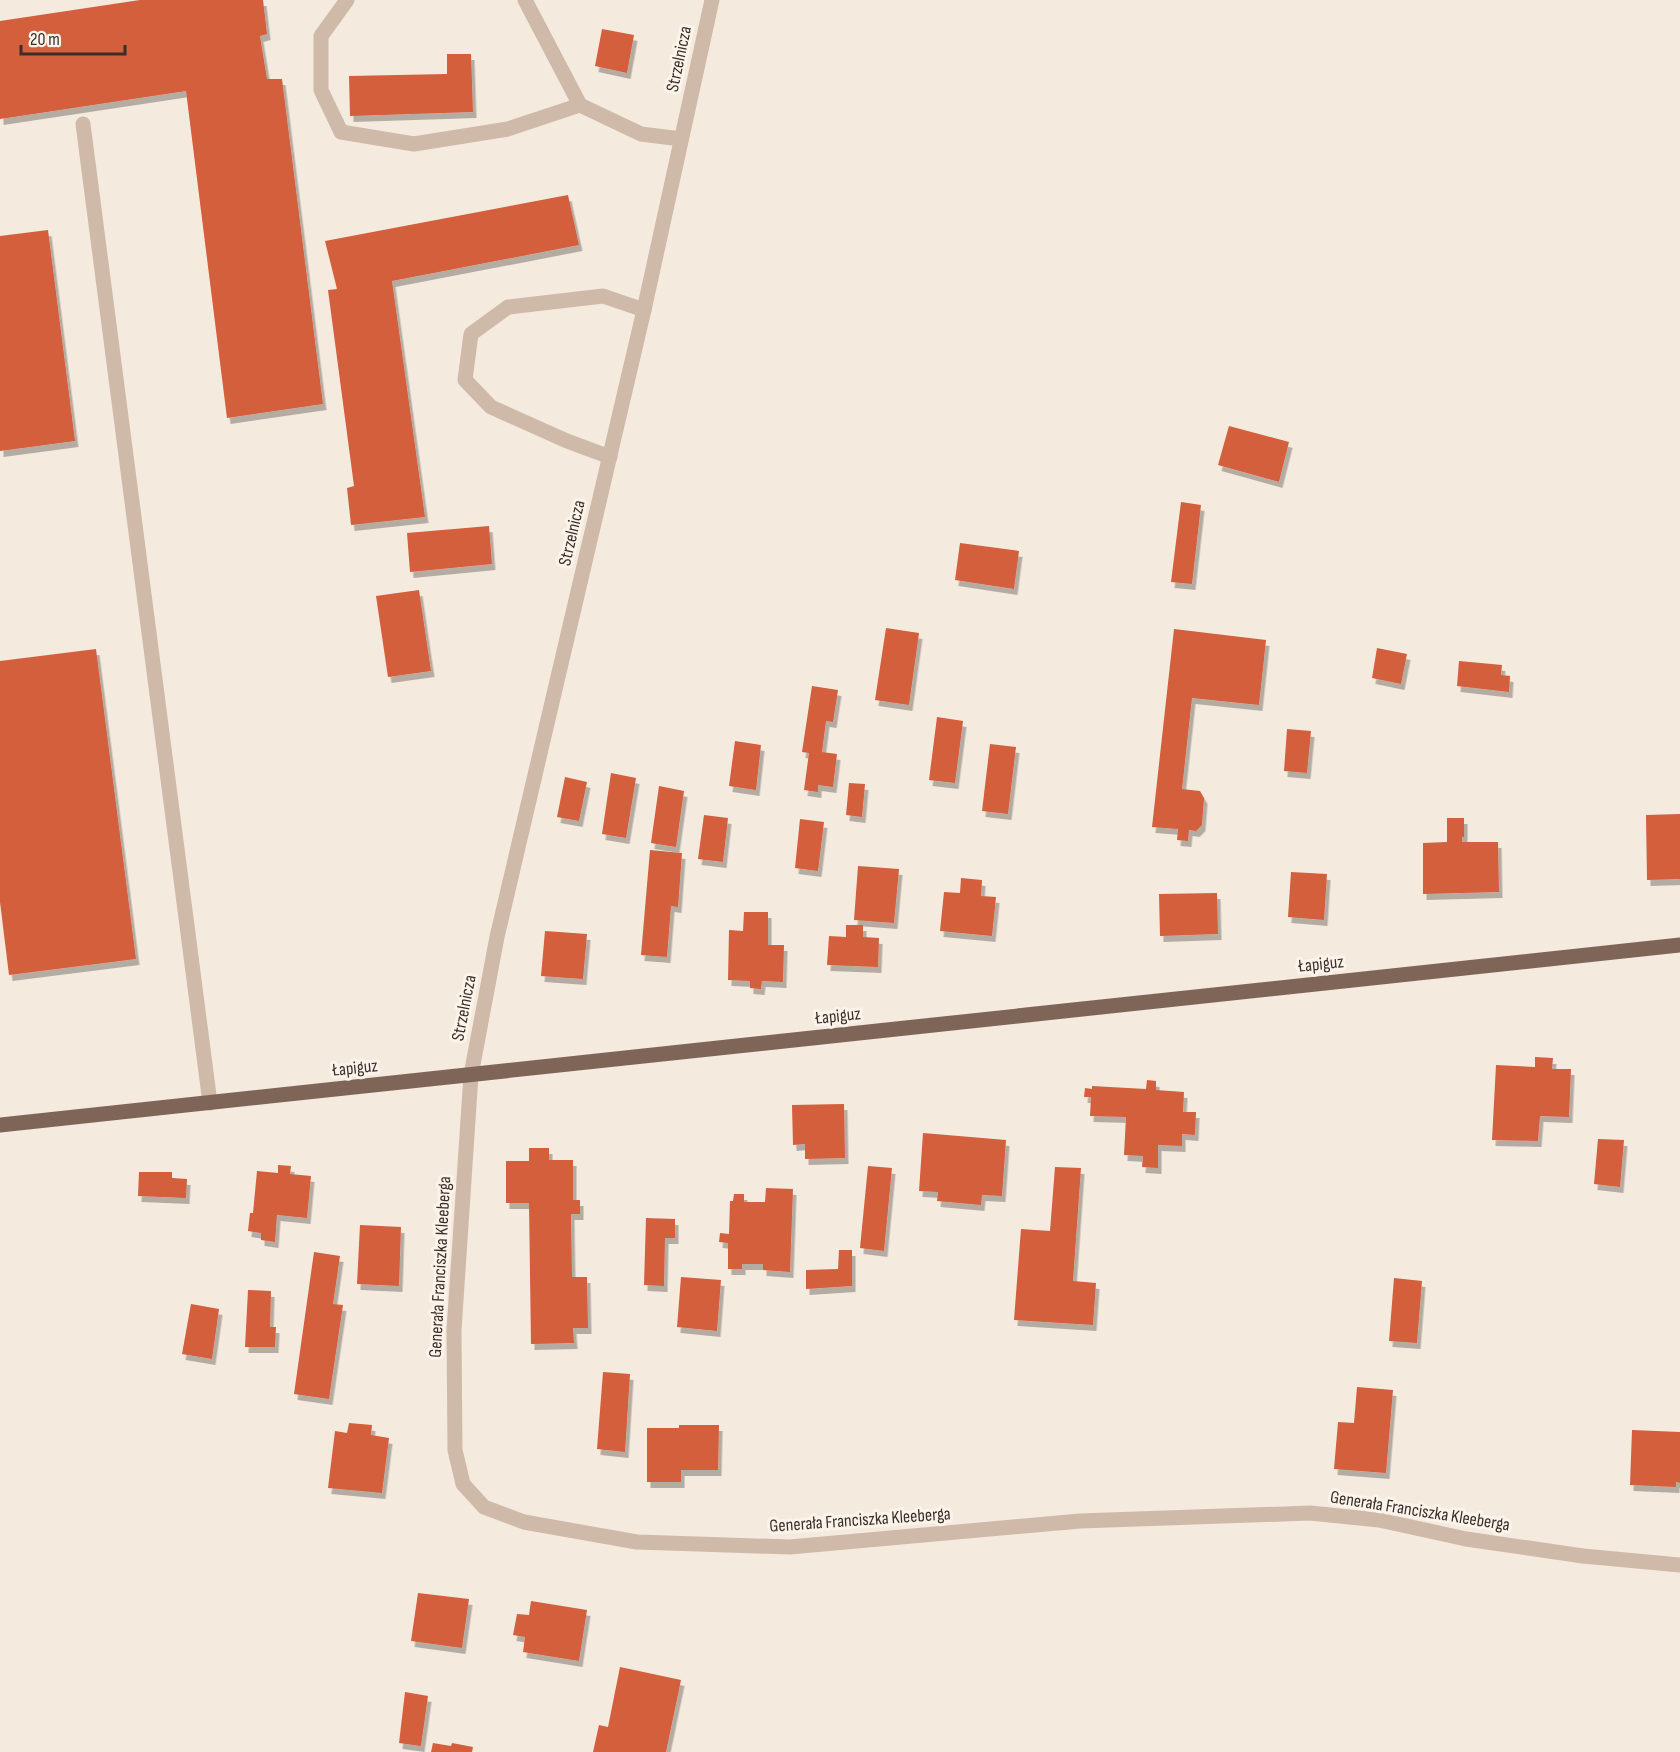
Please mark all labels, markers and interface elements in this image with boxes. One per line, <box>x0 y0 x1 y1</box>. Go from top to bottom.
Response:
scale bar <box>21 18 124 56</box>
street label: Strzelnicza <box>662 24 696 94</box>
text: 20 m <box>30 29 60 50</box>
street label: Strzelnicza <box>554 498 590 568</box>
street label: Łapiguz <box>1296 951 1345 977</box>
street label: Strzelnicza <box>447 973 481 1043</box>
street label: Łapiguz <box>813 1003 862 1029</box>
street label: Łapiguz <box>330 1055 379 1081</box>
street label: Generała Franciszka Kleeberga <box>425 1176 455 1358</box>
street label: Generała Franciszka Kleeberga <box>1329 1486 1511 1536</box>
street label: Generała Franciszka Kleeberga <box>769 1503 951 1537</box>

